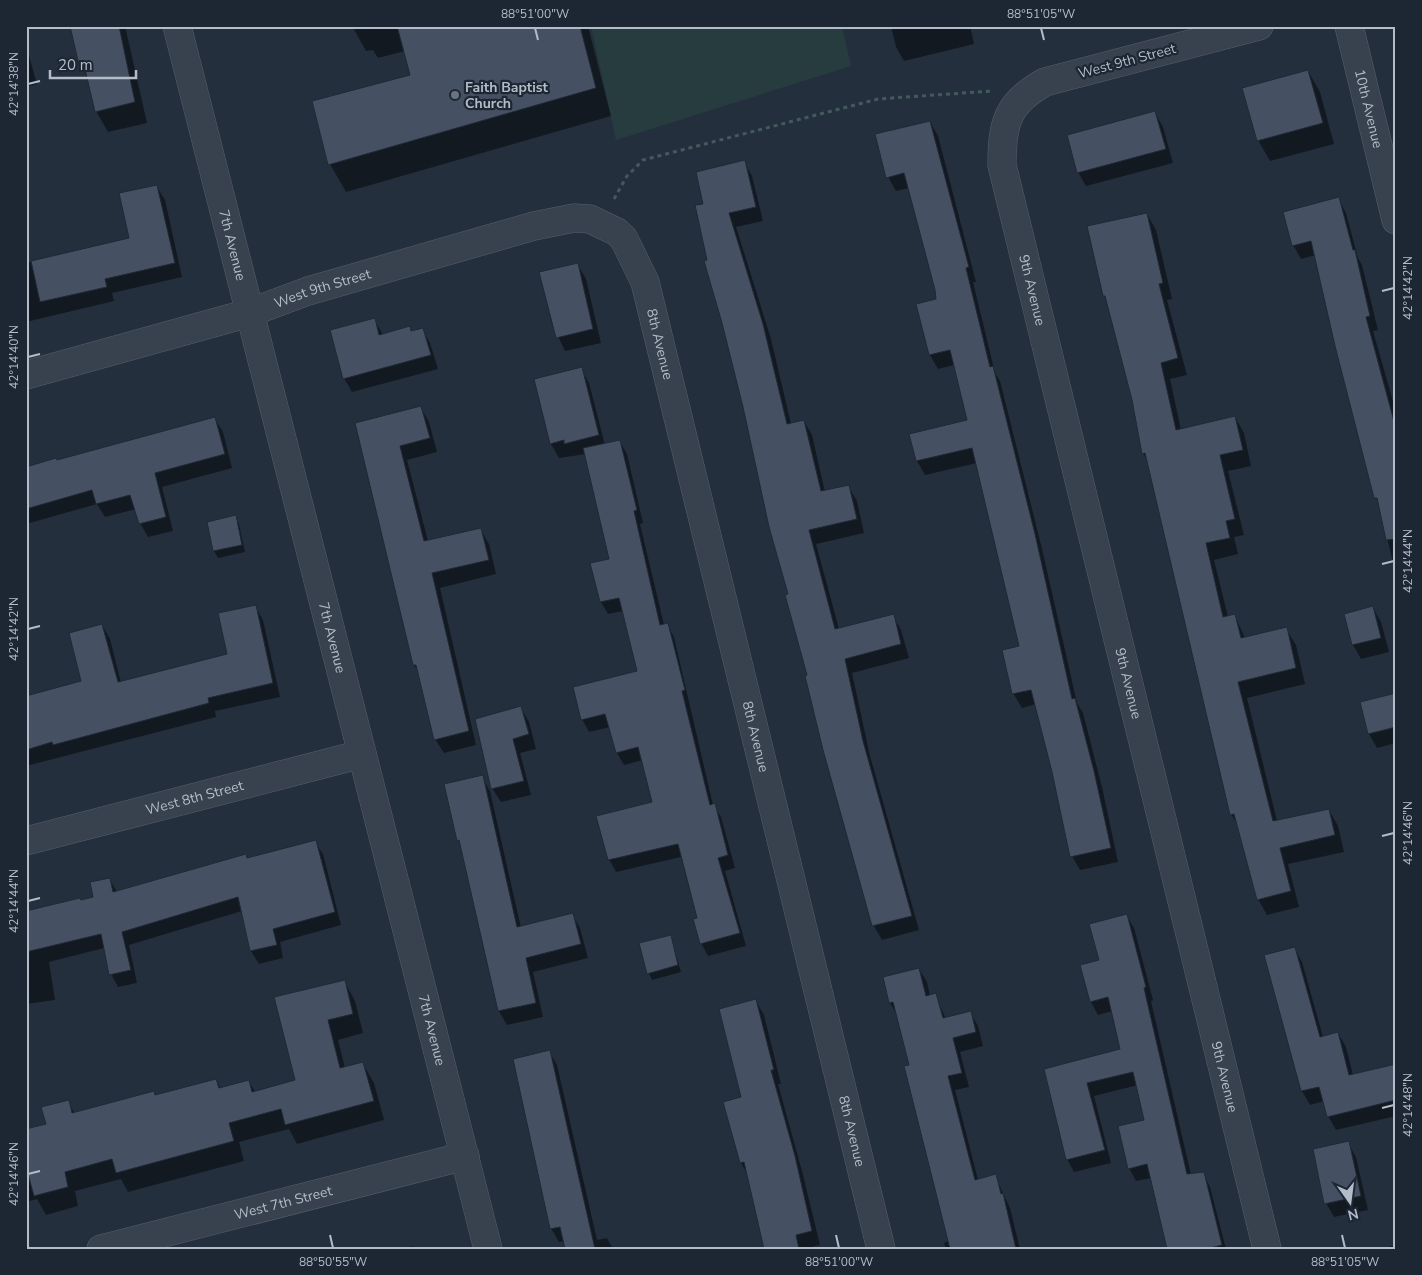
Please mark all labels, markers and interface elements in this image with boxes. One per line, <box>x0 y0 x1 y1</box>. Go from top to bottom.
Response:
text: 88°51'00"W <box>501 6 569 22</box>
text: 88°51'05"W <box>1007 6 1075 22</box>
street label: West 9th Street <box>1076 39 1178 83</box>
scale bar <box>50 48 136 80</box>
text: 42°14'38"N <box>6 52 22 116</box>
text: 20 m <box>58 55 93 75</box>
street label: 10th Avenue <box>1350 67 1388 150</box>
place label: Faith Baptist Church <box>465 78 548 113</box>
marker: Faith Baptist Church <box>449 89 461 101</box>
street label: 7th Avenue <box>215 208 251 283</box>
street label: 9th Avenue <box>1015 252 1050 327</box>
text: 42°14'42"N <box>1400 256 1416 320</box>
street label: West 9th Street <box>271 264 373 312</box>
street label: 8th Avenue <box>642 307 678 382</box>
text: 42°14'40"N <box>6 325 22 389</box>
text: 42°14'44"N <box>1400 529 1416 593</box>
text: 42°14'42"N <box>6 597 22 661</box>
street label: 7th Avenue <box>314 600 351 675</box>
street label: 9th Avenue <box>1111 646 1147 721</box>
street label: 8th Avenue <box>738 699 774 774</box>
street label: West 8th Street <box>143 776 245 819</box>
text: 42°14'46"N <box>1400 801 1416 865</box>
text: 42°14'44"N <box>6 869 22 933</box>
street label: 7th Avenue <box>414 993 450 1068</box>
street label: 9th Avenue <box>1207 1039 1243 1114</box>
text: 42°14'48"N <box>1400 1073 1416 1137</box>
street label: 8th Avenue <box>834 1093 870 1168</box>
text: 42°14'46"N <box>6 1142 22 1206</box>
north arrow <box>1324 1178 1374 1228</box>
street label: West 7th Street <box>232 1181 334 1224</box>
text: N <box>1346 1204 1360 1225</box>
text: 88°50'55"W <box>299 1254 367 1270</box>
text: 88°51'00"W <box>805 1254 873 1270</box>
text: 88°51'05"W <box>1311 1254 1379 1270</box>

